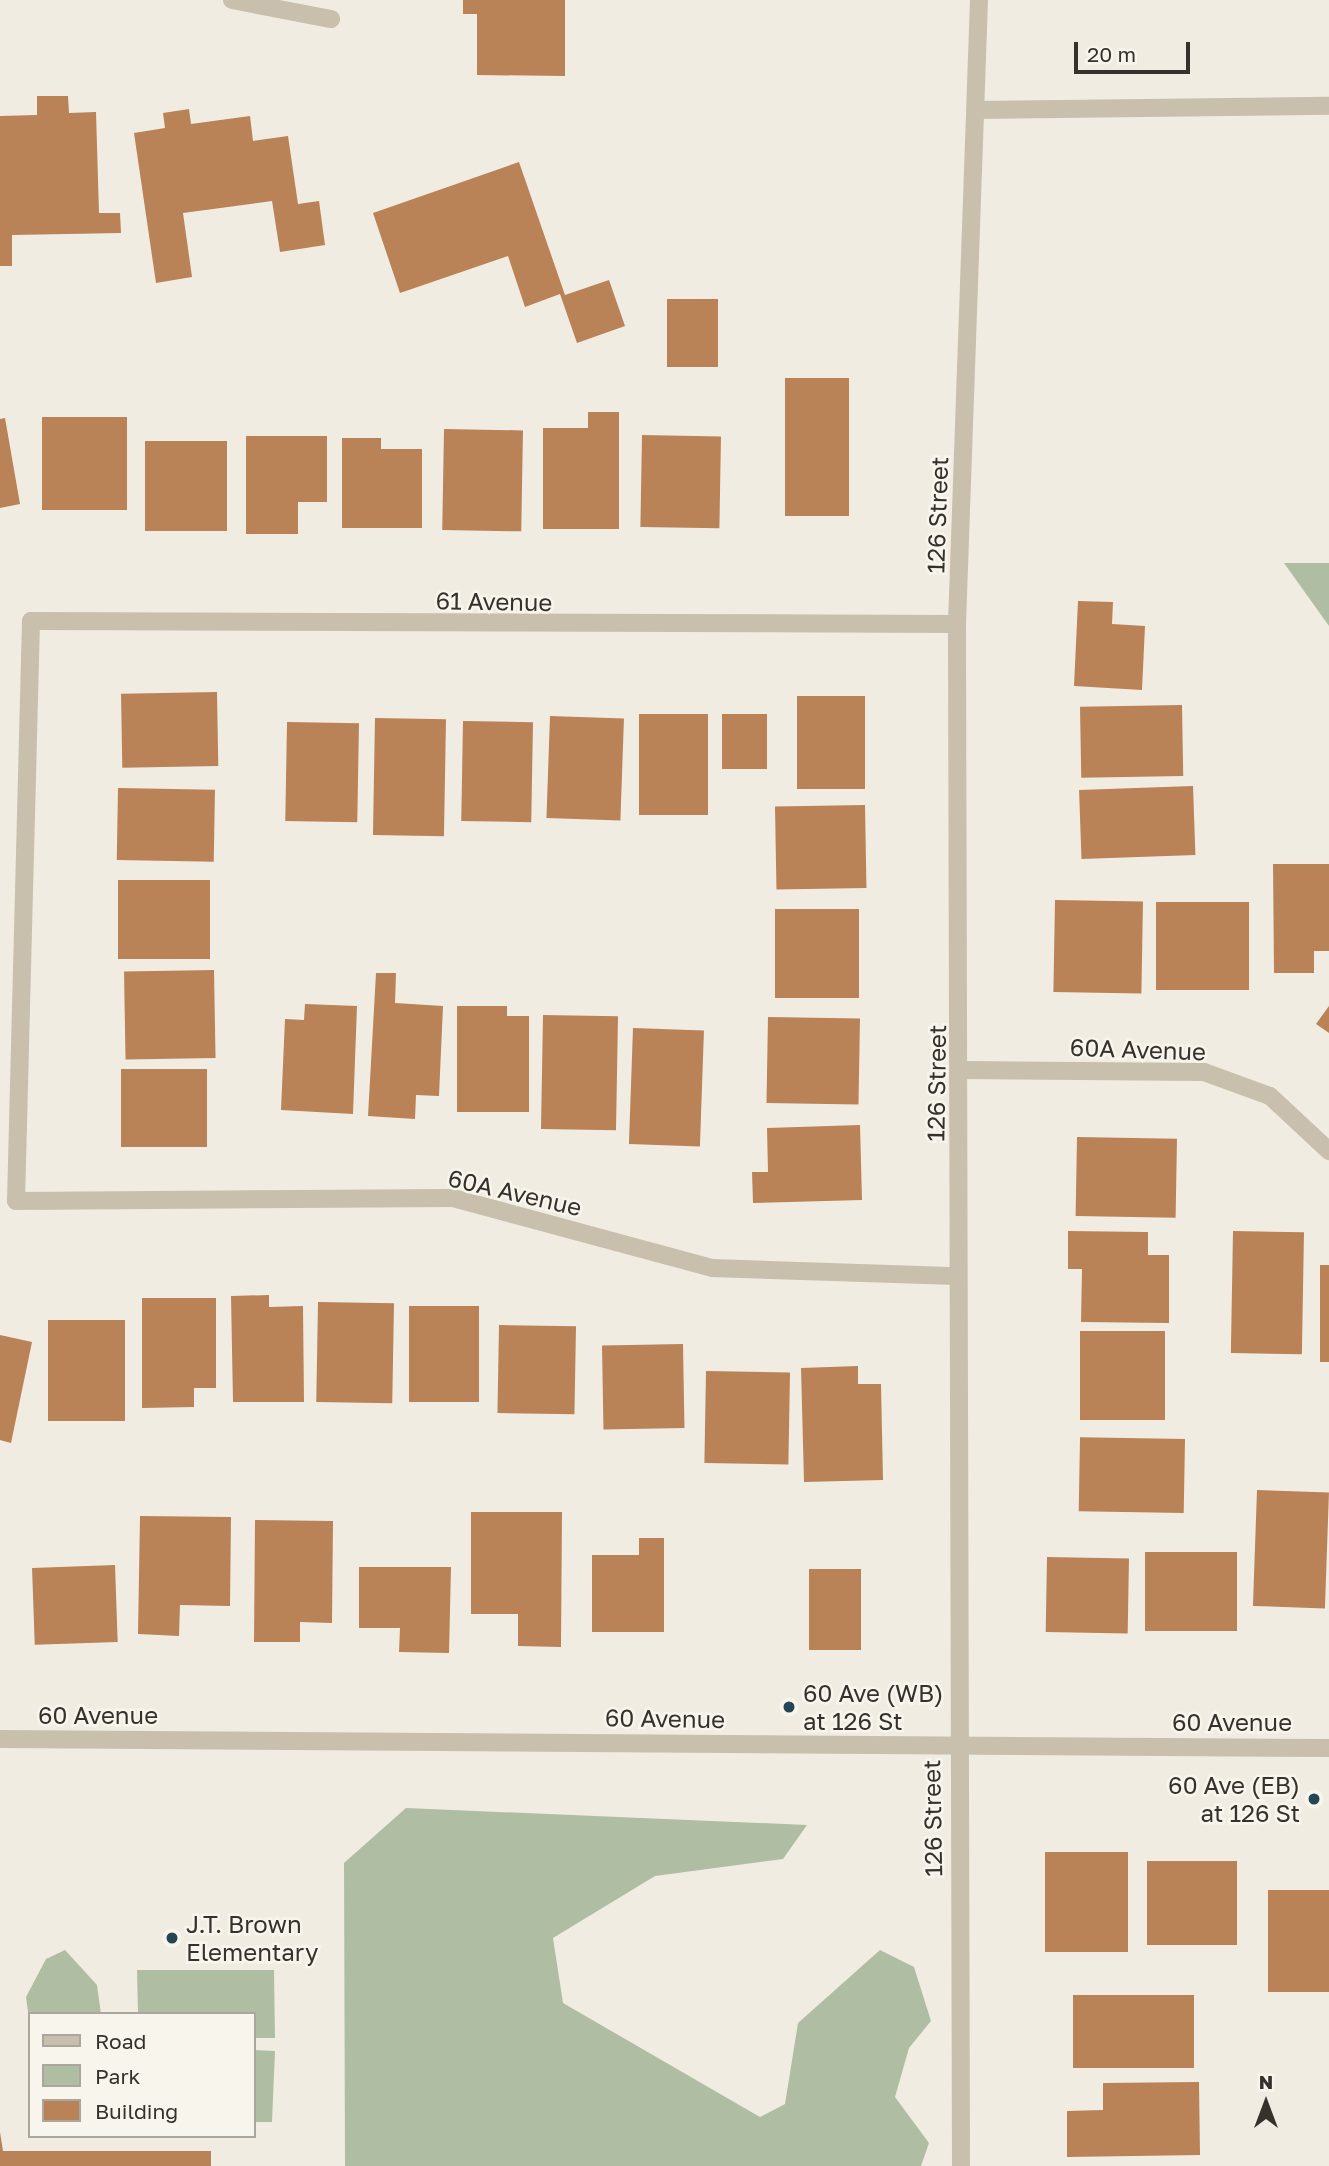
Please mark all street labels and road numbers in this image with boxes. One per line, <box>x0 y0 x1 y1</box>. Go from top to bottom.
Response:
street label: 126 Street <box>921 456 953 574</box>
street label: 61 Avenue <box>435 586 553 616</box>
street label: 126 Street <box>921 1024 951 1142</box>
street label: 60A Avenue <box>1069 1032 1207 1066</box>
street label: 60A Avenue <box>445 1163 585 1221</box>
street label: 60 Avenue <box>38 1701 158 1729</box>
street label: 60 Avenue <box>605 1703 725 1733</box>
street label: 60 Avenue <box>1172 1708 1292 1736</box>
street label: 126 Street <box>917 1759 947 1877</box>

